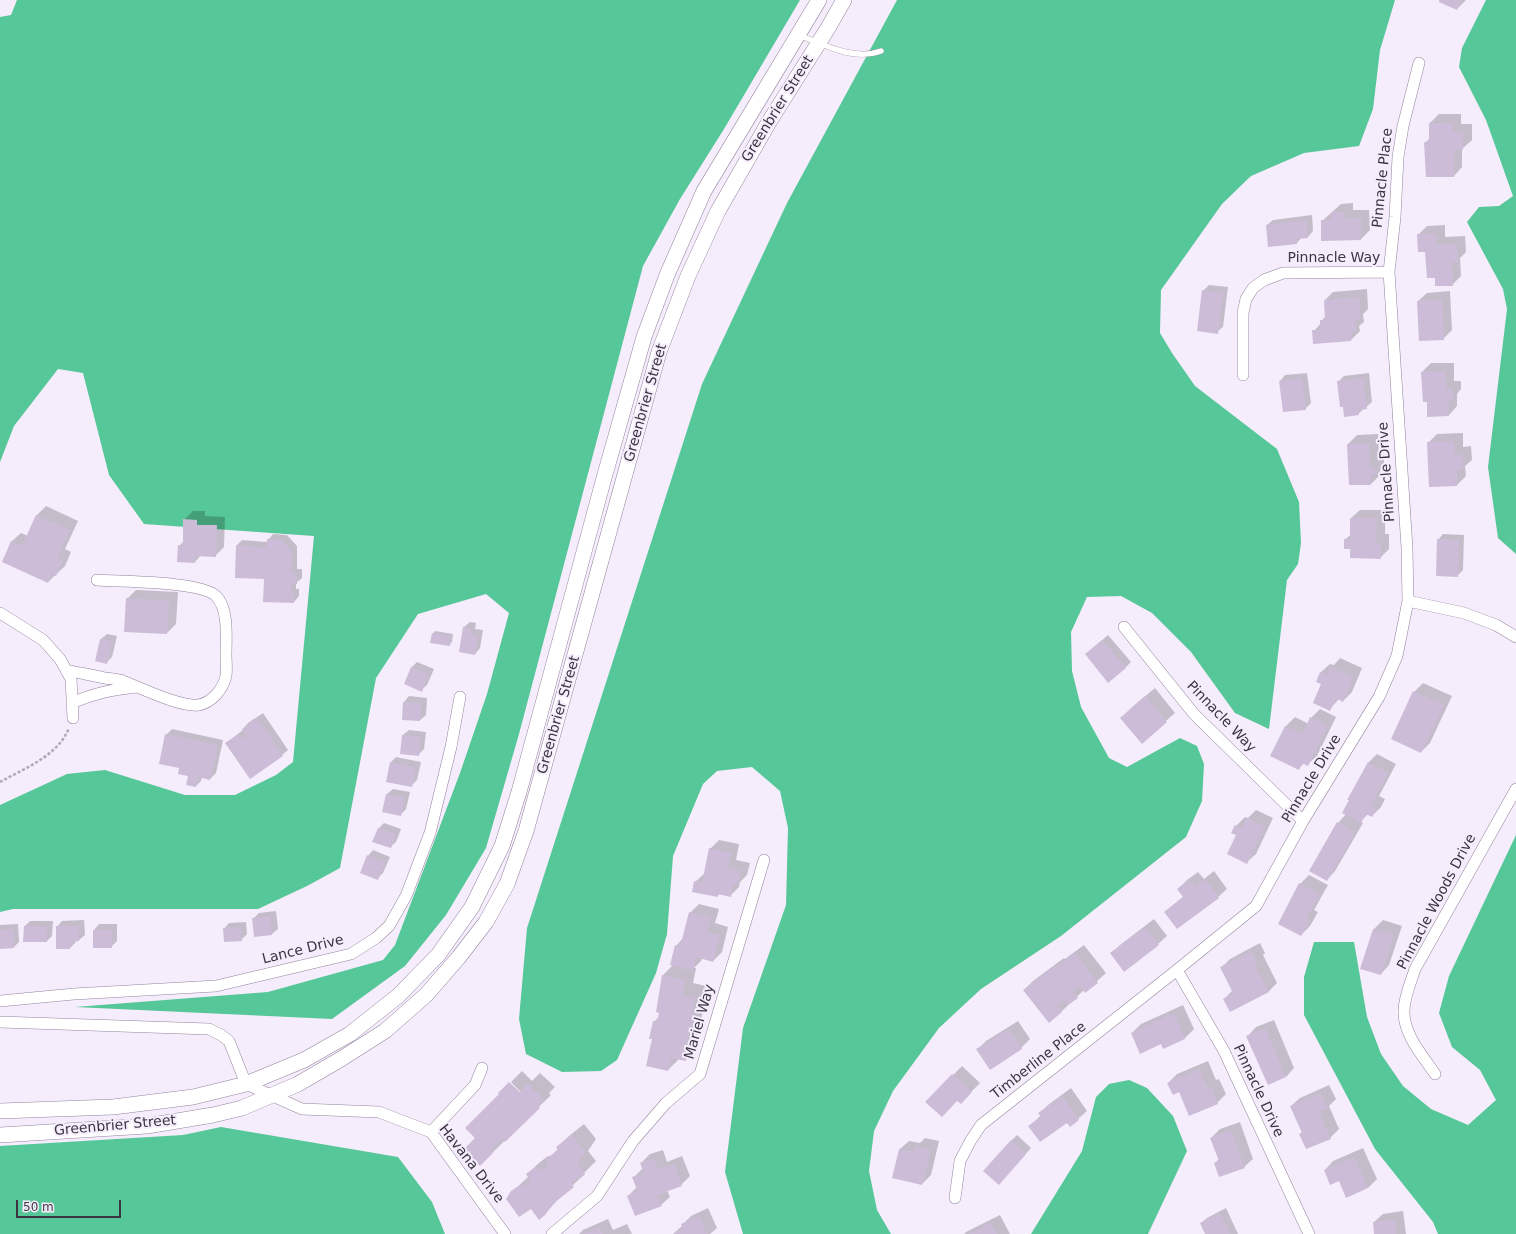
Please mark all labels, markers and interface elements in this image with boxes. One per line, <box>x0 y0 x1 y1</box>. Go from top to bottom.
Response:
street label: Greenbrier Street <box>738 53 818 165</box>
street label: Pinnacle Place <box>1369 127 1397 229</box>
street label: Pinnacle Way <box>1288 250 1380 266</box>
street label: Greenbrier Street <box>621 342 671 464</box>
street label: Pinnacle Drive <box>1375 421 1399 523</box>
street label: Greenbrier Street <box>534 654 584 776</box>
street label: Pinnacle Way <box>1183 678 1259 756</box>
street label: Pinnacle Drive <box>1279 732 1345 826</box>
street label: Pinnacle Woods Drive <box>1394 831 1480 973</box>
street label: Lance Drive <box>261 932 345 968</box>
street label: Mariel Way <box>681 983 719 1061</box>
street label: Timberline Place <box>988 1019 1090 1103</box>
street label: Pinnacle Drive <box>1229 1042 1287 1140</box>
street label: Greenbrier Street <box>53 1112 177 1140</box>
street label: Havana Drive <box>435 1121 507 1207</box>
scale bar <box>18 1192 123 1218</box>
text: 50 m <box>23 1200 54 1214</box>

